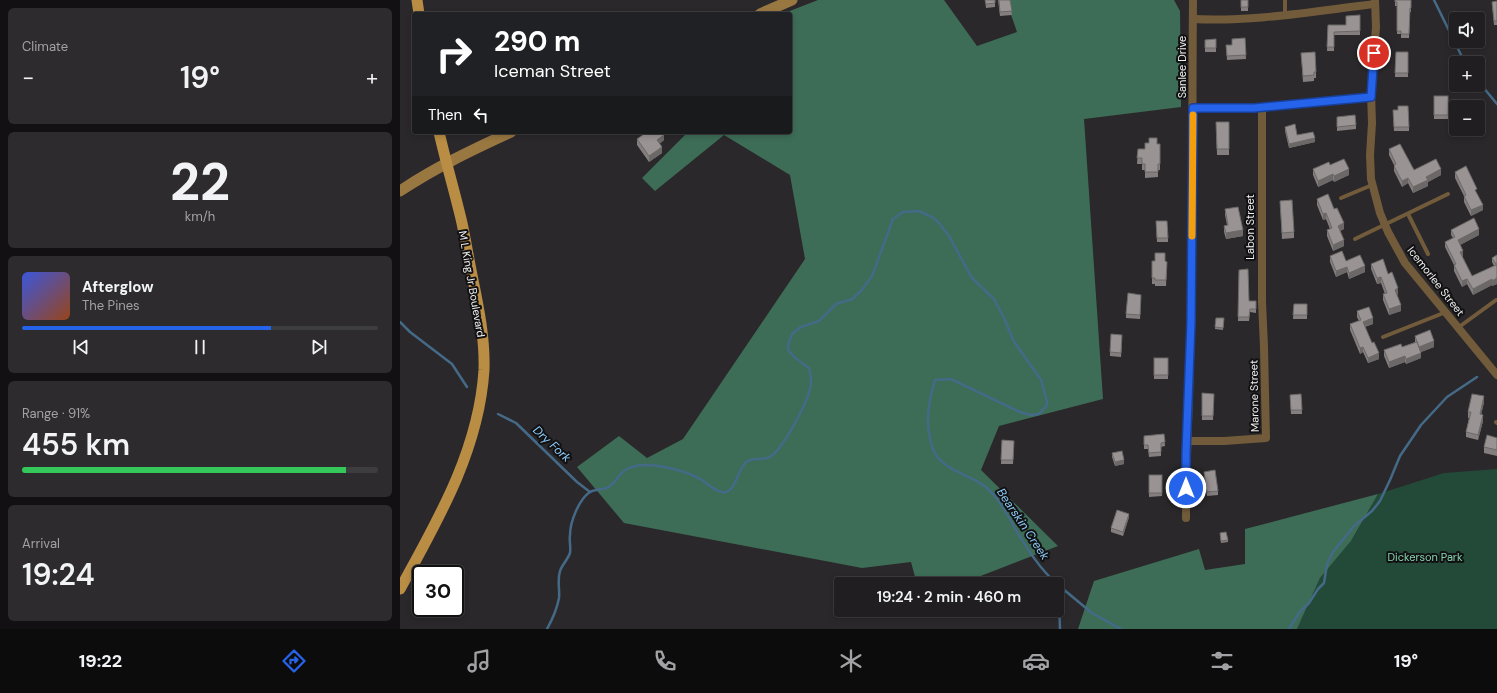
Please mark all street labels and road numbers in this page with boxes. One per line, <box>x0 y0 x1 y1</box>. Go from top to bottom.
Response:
street label: Sanlee Drive <box>1175 36 1189 98</box>
street label: Labon Street <box>1243 194 1257 260</box>
street label: M L King Jr Boulevard <box>456 230 488 339</box>
street label: Icemorlee Street <box>1404 243 1468 319</box>
street label: Marone Street <box>1246 360 1262 432</box>

